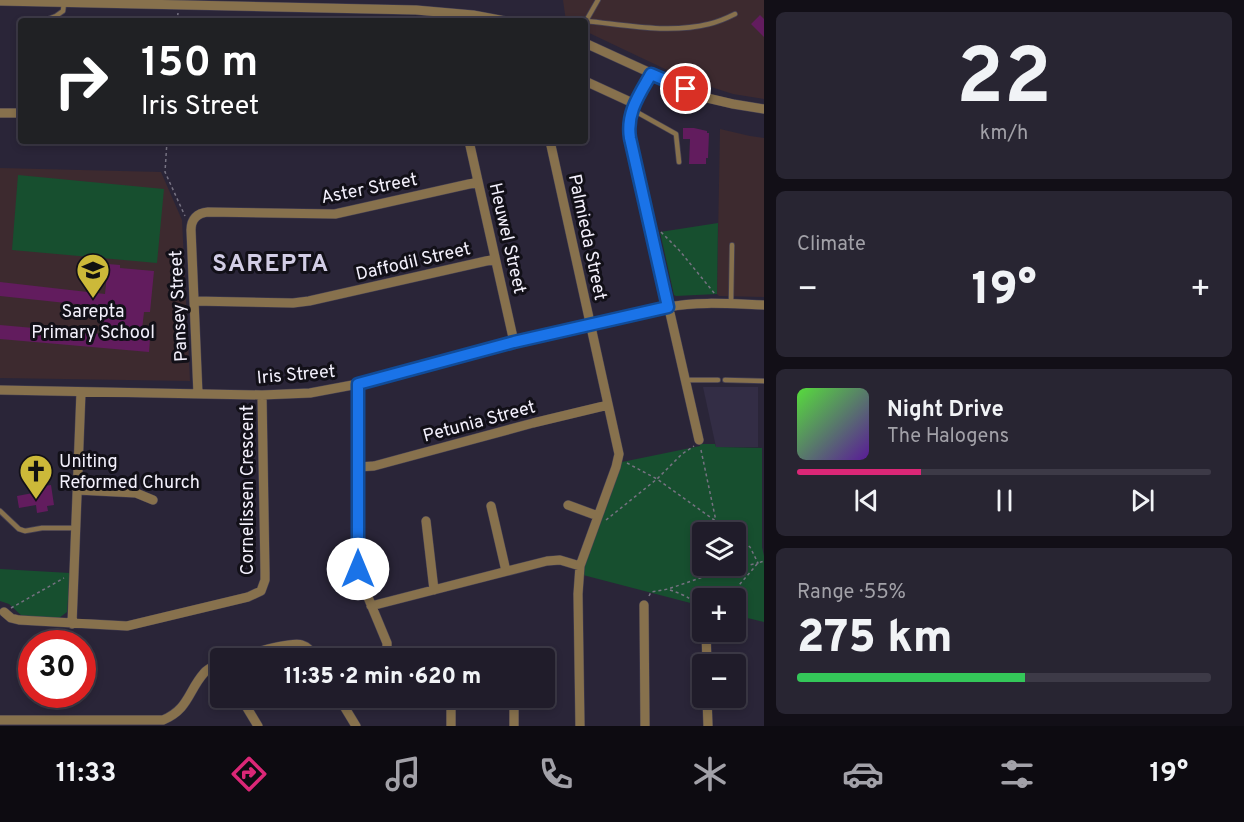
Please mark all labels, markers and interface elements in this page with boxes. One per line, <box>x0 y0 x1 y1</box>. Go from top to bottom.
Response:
text: 22 <box>956 32 1052 131</box>
text: 150 m <box>141 38 258 91</box>
icon: right <box>42 42 120 120</box>
pin <box>660 63 711 114</box>
icon: arrive <box>669 72 702 105</box>
text: Iris Street <box>141 90 259 124</box>
text: km/h <box>980 121 1028 147</box>
street label: Aster Street <box>319 169 419 210</box>
street label: Palmieda Street <box>562 172 611 302</box>
street label: Heuwel Street <box>483 181 530 296</box>
text: Climate <box>797 232 866 258</box>
street label: Daffodil Street <box>354 238 473 287</box>
street label: Pansey Street <box>165 250 194 362</box>
district label: SAREPTA <box>212 250 330 280</box>
school or university icon: Sarepta Primary School <box>75 252 111 299</box>
text: 19° <box>971 263 1037 320</box>
text: − <box>797 270 818 312</box>
text: + <box>1190 270 1211 312</box>
place label: Sarepta Primary School <box>31 301 155 345</box>
street label: Iris Street <box>256 361 336 390</box>
street label: Petunia Street <box>421 396 538 449</box>
text: Night Drive <box>887 397 1004 424</box>
street label: Cornelissen Crescent <box>237 405 260 575</box>
text: The Halogens <box>887 424 1009 450</box>
place label: Uniting Reformed Church <box>59 451 200 495</box>
church icon: Uniting Reformed Church <box>18 453 54 500</box>
icon: previous <box>850 484 883 517</box>
icon: pause <box>988 484 1021 517</box>
icon: next <box>1126 484 1159 517</box>
map controls <box>692 522 746 708</box>
button: layers <box>692 522 746 576</box>
position arrow <box>326 537 390 601</box>
text: Range · 55% <box>797 580 906 606</box>
button: + <box>692 588 746 642</box>
text: 275 km <box>797 611 953 668</box>
speed limit sign: 30 <box>18 630 96 708</box>
button: − <box>692 654 746 708</box>
text: 11:35 · 2 min · 620 m <box>284 664 481 691</box>
icon: directions <box>228 753 270 795</box>
icon: music <box>382 753 424 795</box>
icon: phone <box>535 753 577 795</box>
icon: climate <box>689 753 731 795</box>
icon: car <box>842 753 884 795</box>
icon: filters <box>996 753 1038 795</box>
text: 11:33 <box>56 757 116 791</box>
text: 19° <box>1150 757 1188 791</box>

